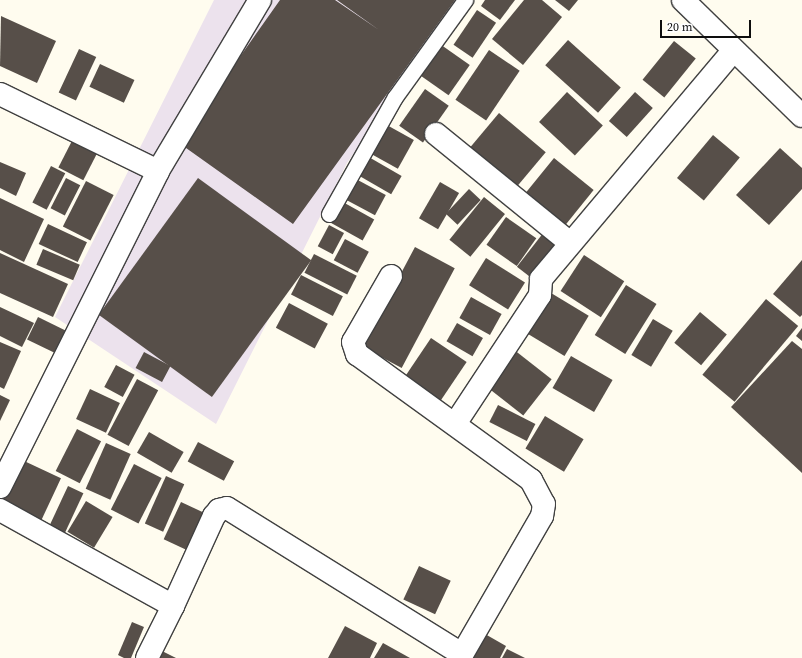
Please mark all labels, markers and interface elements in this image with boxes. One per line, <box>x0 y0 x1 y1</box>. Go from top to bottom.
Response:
scale bar <box>662 12 753 38</box>
text: 20 m <box>667 19 693 35</box>

